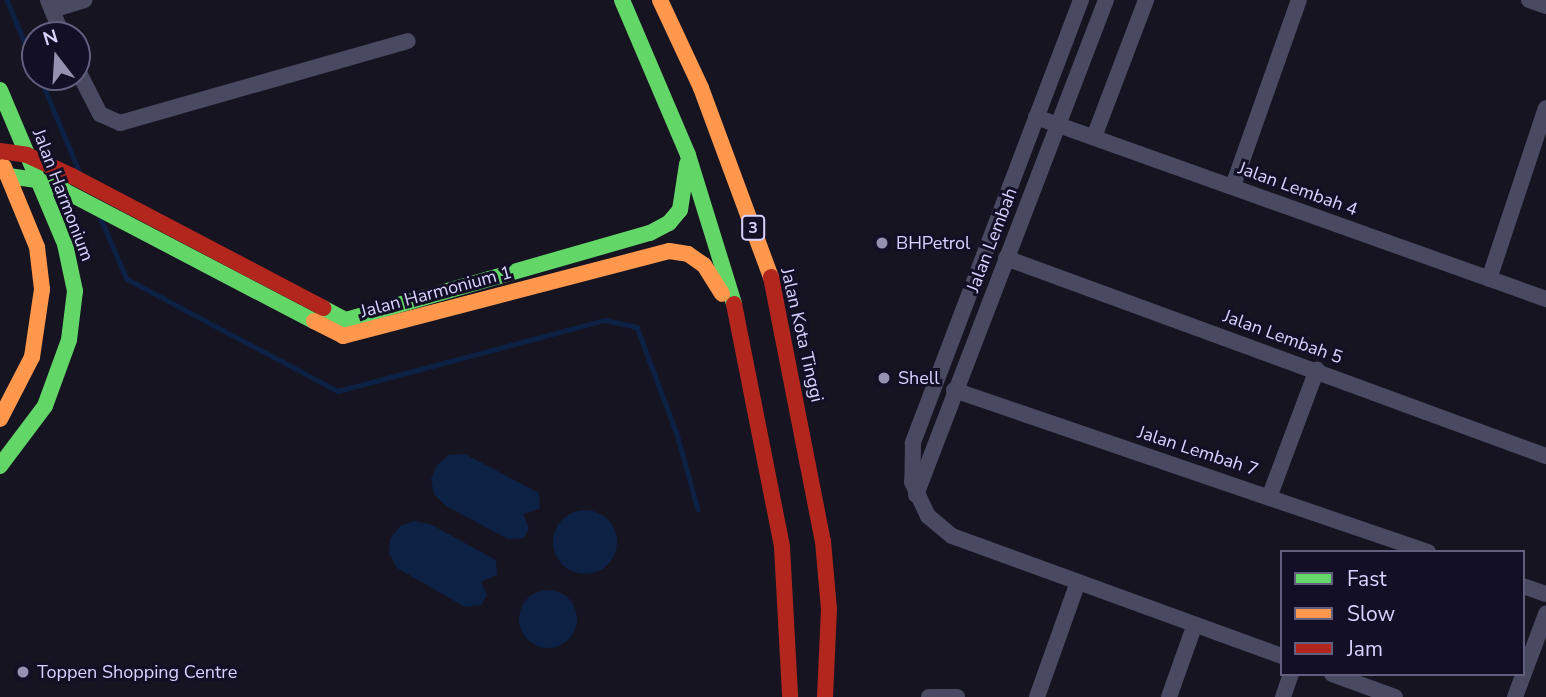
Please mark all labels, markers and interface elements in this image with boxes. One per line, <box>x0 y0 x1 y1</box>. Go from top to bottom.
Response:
north arrow <box>21 21 91 91</box>
text: N <box>40 23 61 52</box>
street label: Jalan Harmonium <box>28 126 98 264</box>
street label: Jalan Lembah 4 <box>1235 157 1361 221</box>
street label: Jalan Lembah <box>962 185 1022 295</box>
road number: 3 <box>741 216 765 240</box>
place label: BHPetrol <box>896 232 970 254</box>
marker: BHPetrol <box>874 235 890 251</box>
street label: Jalan Harmonium 1 <box>358 261 514 323</box>
street label: Jalan Kota Tinggi <box>776 266 828 404</box>
street label: Jalan Lembah 5 <box>1220 305 1346 369</box>
place label: Shell <box>898 367 940 389</box>
marker: Shell <box>876 370 892 386</box>
street label: Jalan Lembah 7 <box>1135 421 1261 481</box>
legend <box>1280 550 1525 676</box>
text: Fast <box>1347 565 1387 593</box>
text: Slow <box>1347 600 1395 628</box>
text: Jam <box>1347 635 1383 663</box>
place label: Toppen Shopping Centre <box>37 661 237 683</box>
marker: Toppen Shopping Centre <box>15 664 31 680</box>

